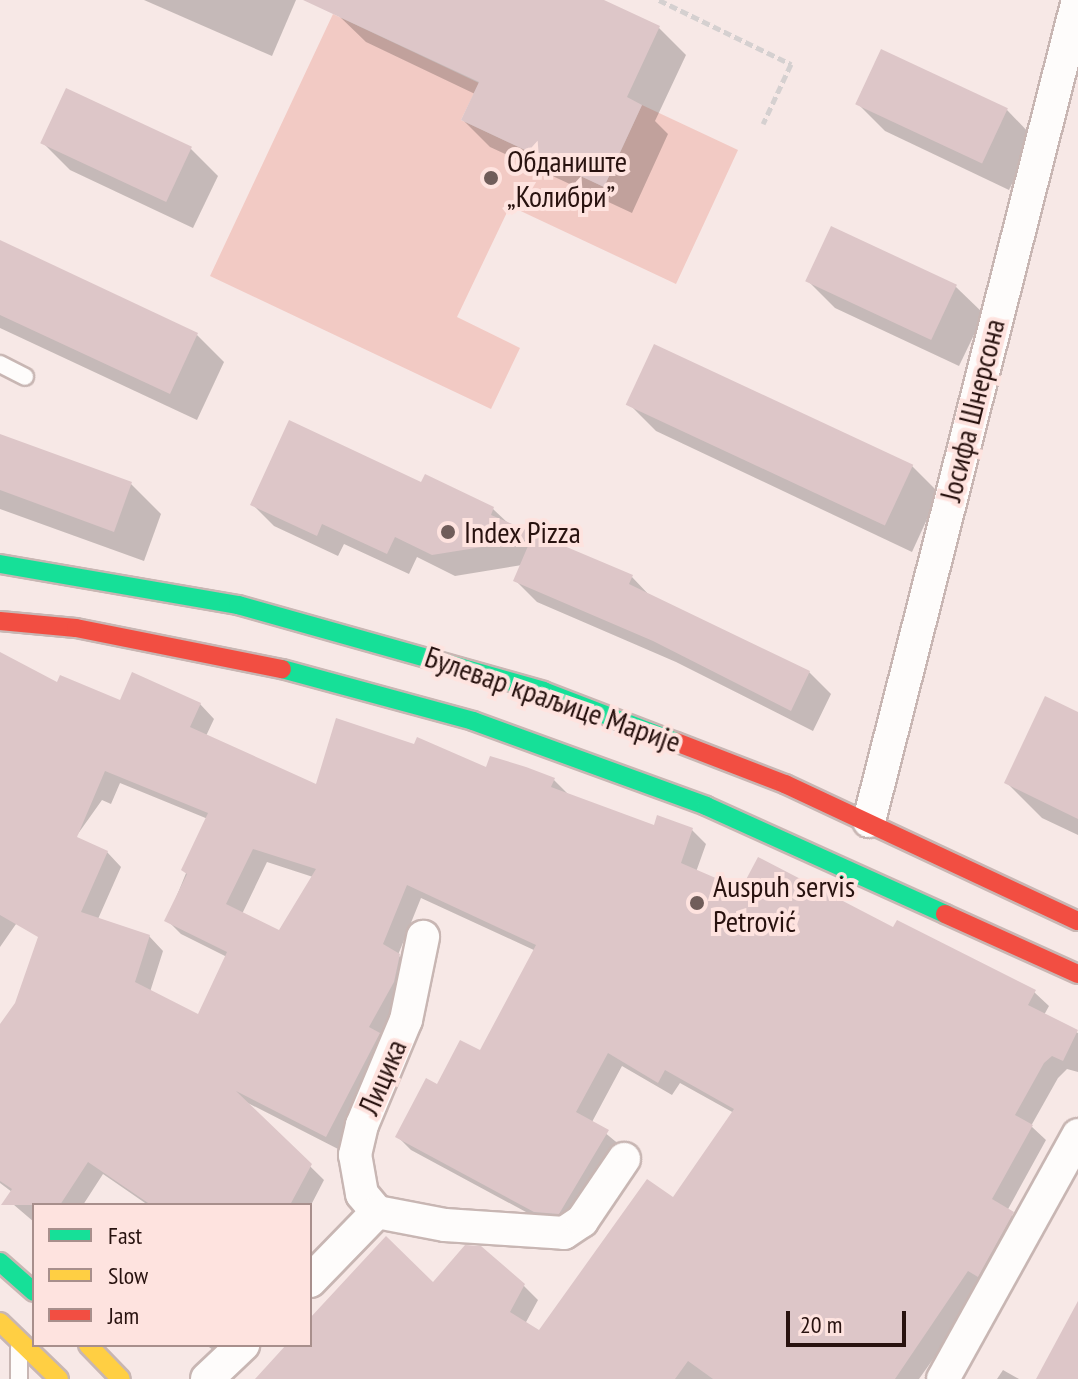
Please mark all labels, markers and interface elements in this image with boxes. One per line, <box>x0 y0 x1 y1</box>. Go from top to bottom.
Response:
place label: Обданиште „Колибри” <box>507 143 627 214</box>
marker: Обданиште „Колибри” <box>482 169 500 187</box>
street label: Јосифа Шнерсона <box>932 315 1012 505</box>
place label: Index Pizza <box>464 514 581 550</box>
marker: Index Pizza <box>439 523 457 541</box>
street label: Булевар краљице Марије <box>420 638 686 760</box>
place label: Auspuh servis Petrović <box>713 868 855 938</box>
marker: Auspuh servis Petrović <box>688 894 706 912</box>
street label: Лицика <box>350 1034 414 1120</box>
legend <box>32 1203 312 1347</box>
text: Fast <box>108 1220 142 1251</box>
text: Slow <box>108 1260 148 1291</box>
scale bar <box>790 1295 910 1345</box>
text: Jam <box>108 1300 139 1331</box>
text: 20 m <box>800 1309 842 1340</box>

